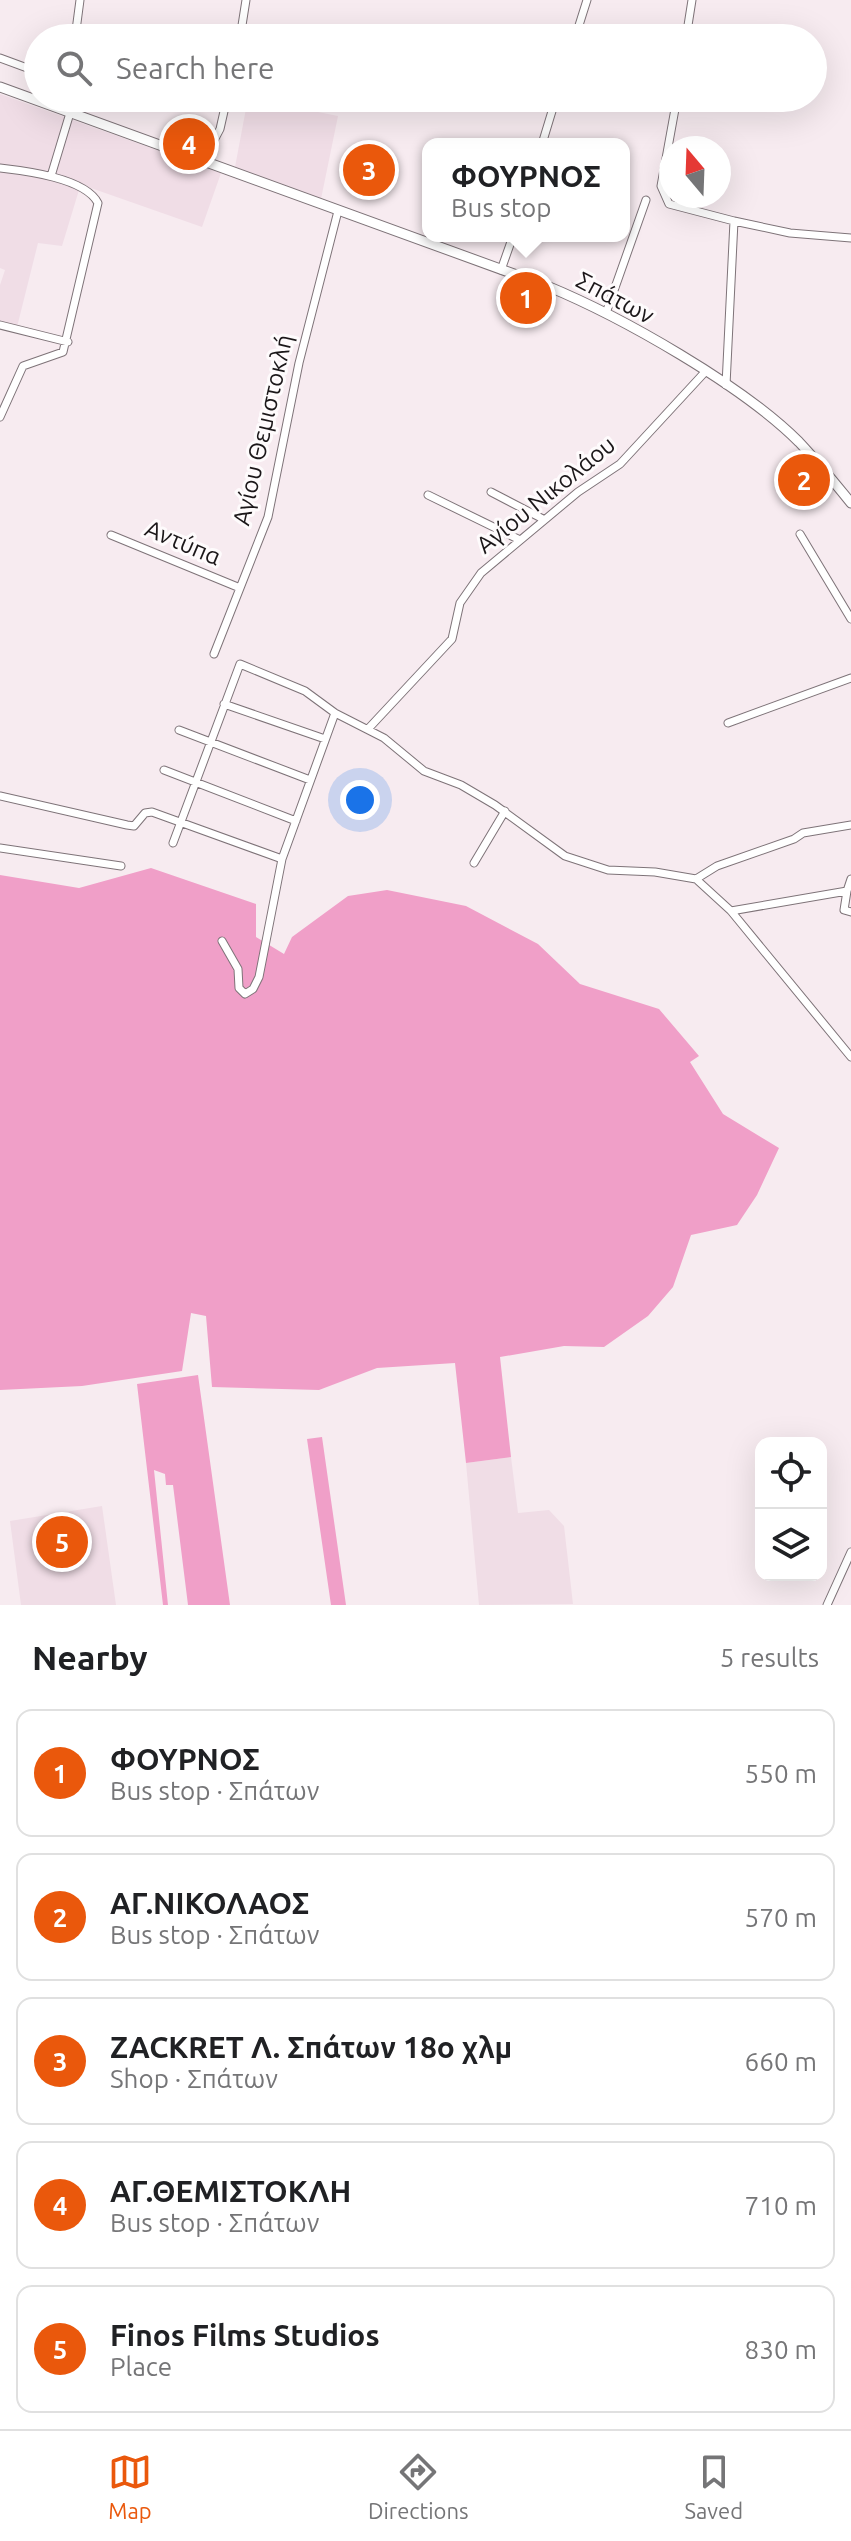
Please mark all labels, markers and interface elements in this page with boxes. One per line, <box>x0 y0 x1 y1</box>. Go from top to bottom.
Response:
search box <box>24 24 827 112</box>
icon: search <box>52 46 96 90</box>
text: Search here <box>116 51 275 85</box>
pin: 4 <box>163 114 215 174</box>
north arrow <box>659 136 731 208</box>
popup <box>422 138 630 242</box>
pin: 3 <box>343 140 395 200</box>
text: ΦΟΥΡΝΟΣ <box>451 159 601 193</box>
text: Bus stop <box>451 193 552 222</box>
street label: Σπάτων <box>572 266 659 329</box>
pin: 1 <box>500 268 552 328</box>
street label: Αγίου Θεμιστοκλή <box>227 332 298 528</box>
street label: Αγίου Νικολάου <box>471 430 620 559</box>
pin: 2 <box>778 450 830 510</box>
street label: Αντύπα <box>141 515 225 571</box>
your location <box>340 780 380 820</box>
map controls <box>755 1437 827 1581</box>
button: locate <box>755 1437 827 1509</box>
button: layers <box>755 1509 827 1581</box>
pin: 5 <box>36 1512 88 1572</box>
text: Nearby <box>32 1638 147 1676</box>
text: 5 results <box>720 1643 819 1672</box>
text: ΦΟΥΡΝΟΣ <box>110 1742 260 1776</box>
text: 1 <box>53 1759 67 1788</box>
text: 550 m <box>745 1759 817 1788</box>
text: Bus stop · Σπάτων <box>110 1776 319 1805</box>
text: ΑΓ.ΝΙΚΟΛΑΟΣ <box>110 1886 309 1920</box>
text: 2 <box>53 1903 67 1932</box>
text: 570 m <box>745 1903 817 1932</box>
text: Bus stop · Σπάτων <box>110 1920 319 1949</box>
text: ZACKRET Λ. Σπάτων 18ο χλμ <box>110 2030 512 2064</box>
text: 3 <box>53 2047 67 2076</box>
text: 660 m <box>745 2047 817 2076</box>
text: Shop · Σπάτων <box>110 2064 278 2093</box>
text: ΑΓ.ΘΕΜΙΣΤΟΚΛΗ <box>110 2174 351 2208</box>
text: 4 <box>53 2191 67 2220</box>
text: 710 m <box>745 2191 817 2220</box>
text: Bus stop · Σπάτων <box>110 2208 319 2237</box>
text: Finos Films Studios <box>110 2318 380 2352</box>
text: 5 <box>53 2335 67 2364</box>
text: 830 m <box>745 2335 817 2364</box>
text: Place <box>110 2352 172 2381</box>
tab: Map <box>108 2450 152 2523</box>
tab: Directions <box>368 2450 469 2523</box>
tab: Saved <box>684 2450 743 2523</box>

